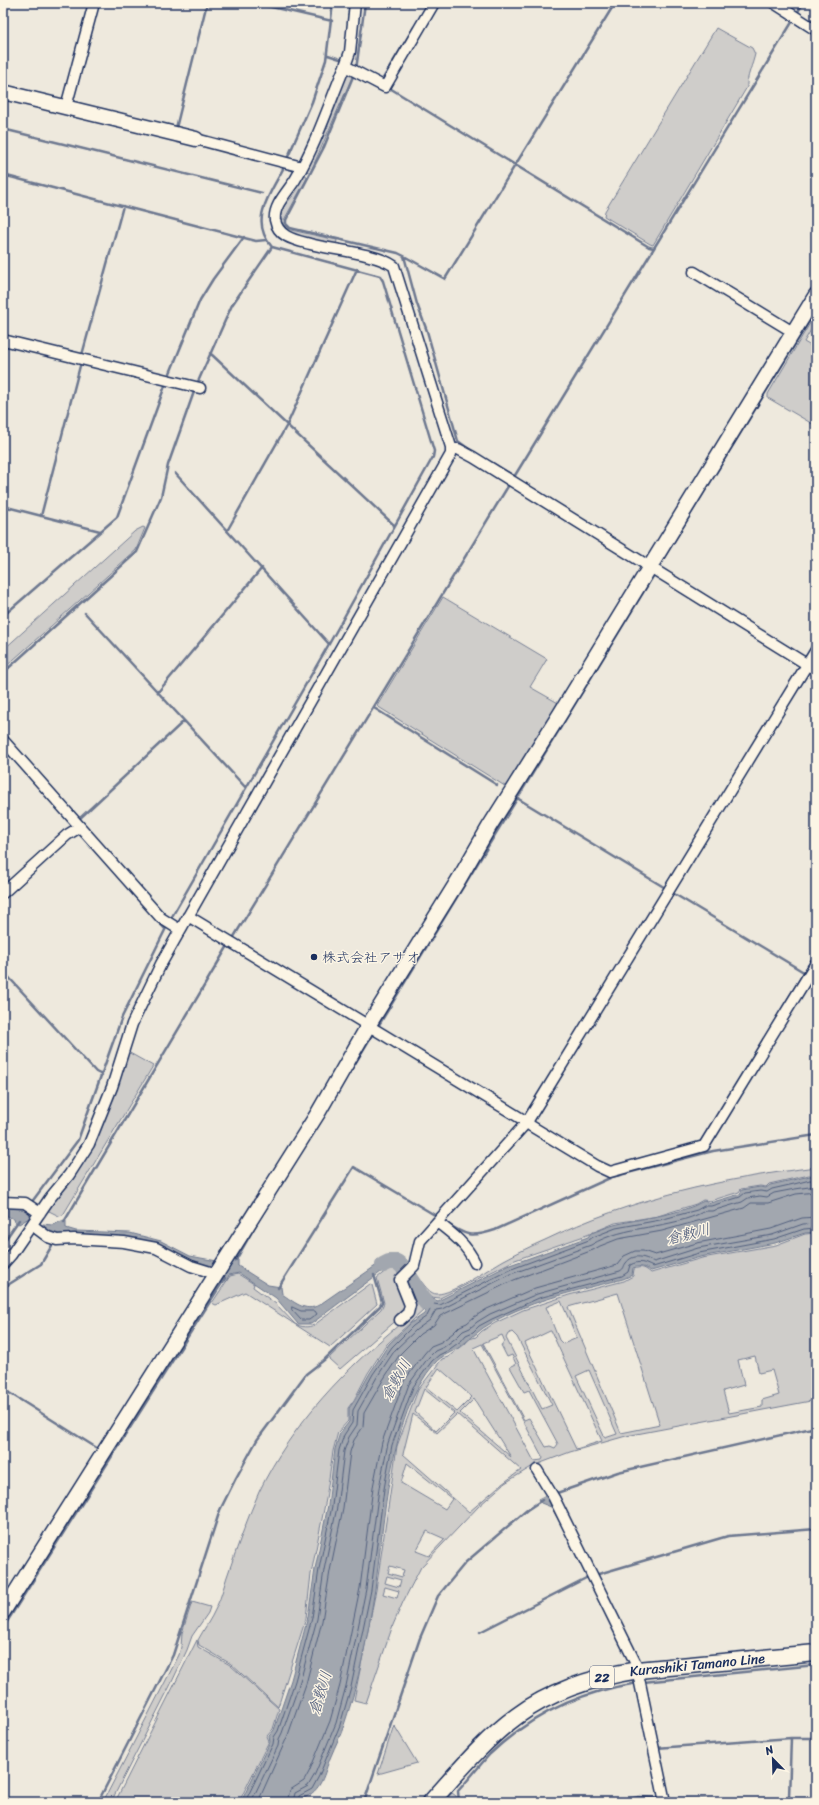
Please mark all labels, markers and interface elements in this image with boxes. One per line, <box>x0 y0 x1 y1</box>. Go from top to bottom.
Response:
place label: 株式会社アサオ <box>322 945 420 970</box>
marker: 株式会社アサオ <box>309 952 319 962</box>
water label: 倉敷川 <box>663 1216 713 1252</box>
water label: 倉敷川 <box>374 1354 418 1406</box>
street label: Kurashiki Tamano Line <box>628 1645 766 1684</box>
road number: 22 <box>590 1666 614 1688</box>
water label: 倉敷川 <box>301 1668 339 1718</box>
north arrow <box>753 1739 793 1779</box>
text: N <box>761 1740 777 1761</box>

